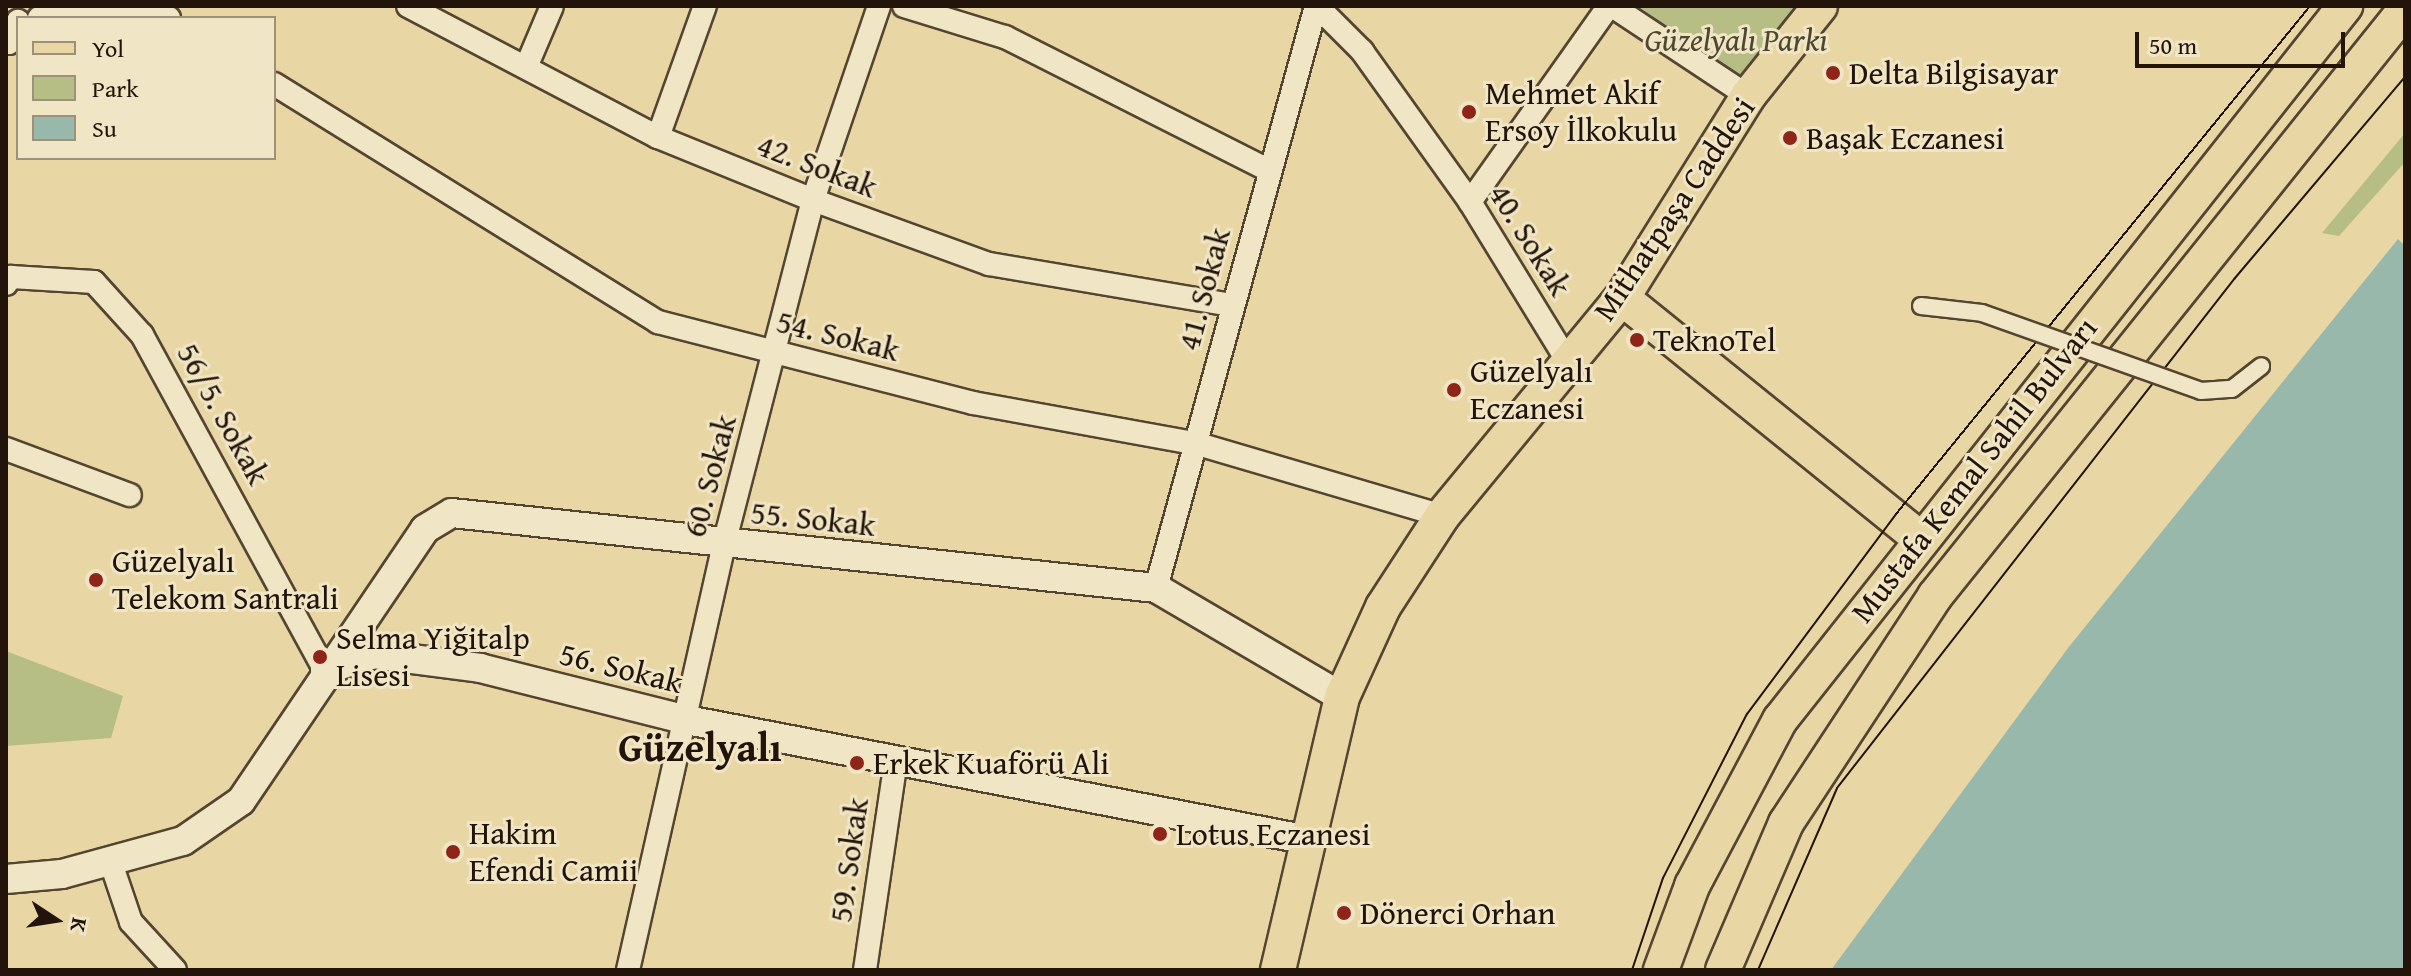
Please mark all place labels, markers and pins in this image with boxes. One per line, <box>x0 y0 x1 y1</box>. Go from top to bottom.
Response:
place label: Delta Bilgisayar <box>1849 54 2059 92</box>
marker: Delta Bilgisayar <box>1824 64 1842 82</box>
place label: Mehmet Akif Ersoy İlkokulu <box>1485 75 1677 150</box>
marker: Mehmet Akif Ersoy İlkokulu <box>1460 103 1478 121</box>
place label: Başak Eczanesi <box>1806 119 2005 157</box>
marker: Başak Eczanesi <box>1781 129 1799 147</box>
place label: TeknoTel <box>1653 321 1776 359</box>
marker: TeknoTel <box>1628 331 1646 349</box>
place label: Güzelyalı Eczanesi <box>1470 353 1593 428</box>
marker: Güzelyalı Eczanesi <box>1445 381 1463 399</box>
place label: Güzelyalı Telekom Santrali <box>112 543 339 618</box>
marker: Güzelyalı Telekom Santrali <box>87 571 105 589</box>
place label: Selma Yiğitalp Lisesi <box>336 620 530 695</box>
marker: Selma Yiğitalp Lisesi <box>311 648 329 666</box>
place label: Erkek Kuaförü Ali <box>873 744 1109 782</box>
marker: Erkek Kuaförü Ali <box>848 754 866 772</box>
place label: Hakim Efendi Camii <box>469 815 638 890</box>
place label: Lotus Eczanesi <box>1176 815 1370 853</box>
marker: Lotus Eczanesi <box>1151 825 1169 843</box>
marker: Hakim Efendi Camii <box>444 843 462 861</box>
place label: Dönerci Orhan <box>1360 894 1555 932</box>
marker: Dönerci Orhan <box>1335 904 1353 922</box>

